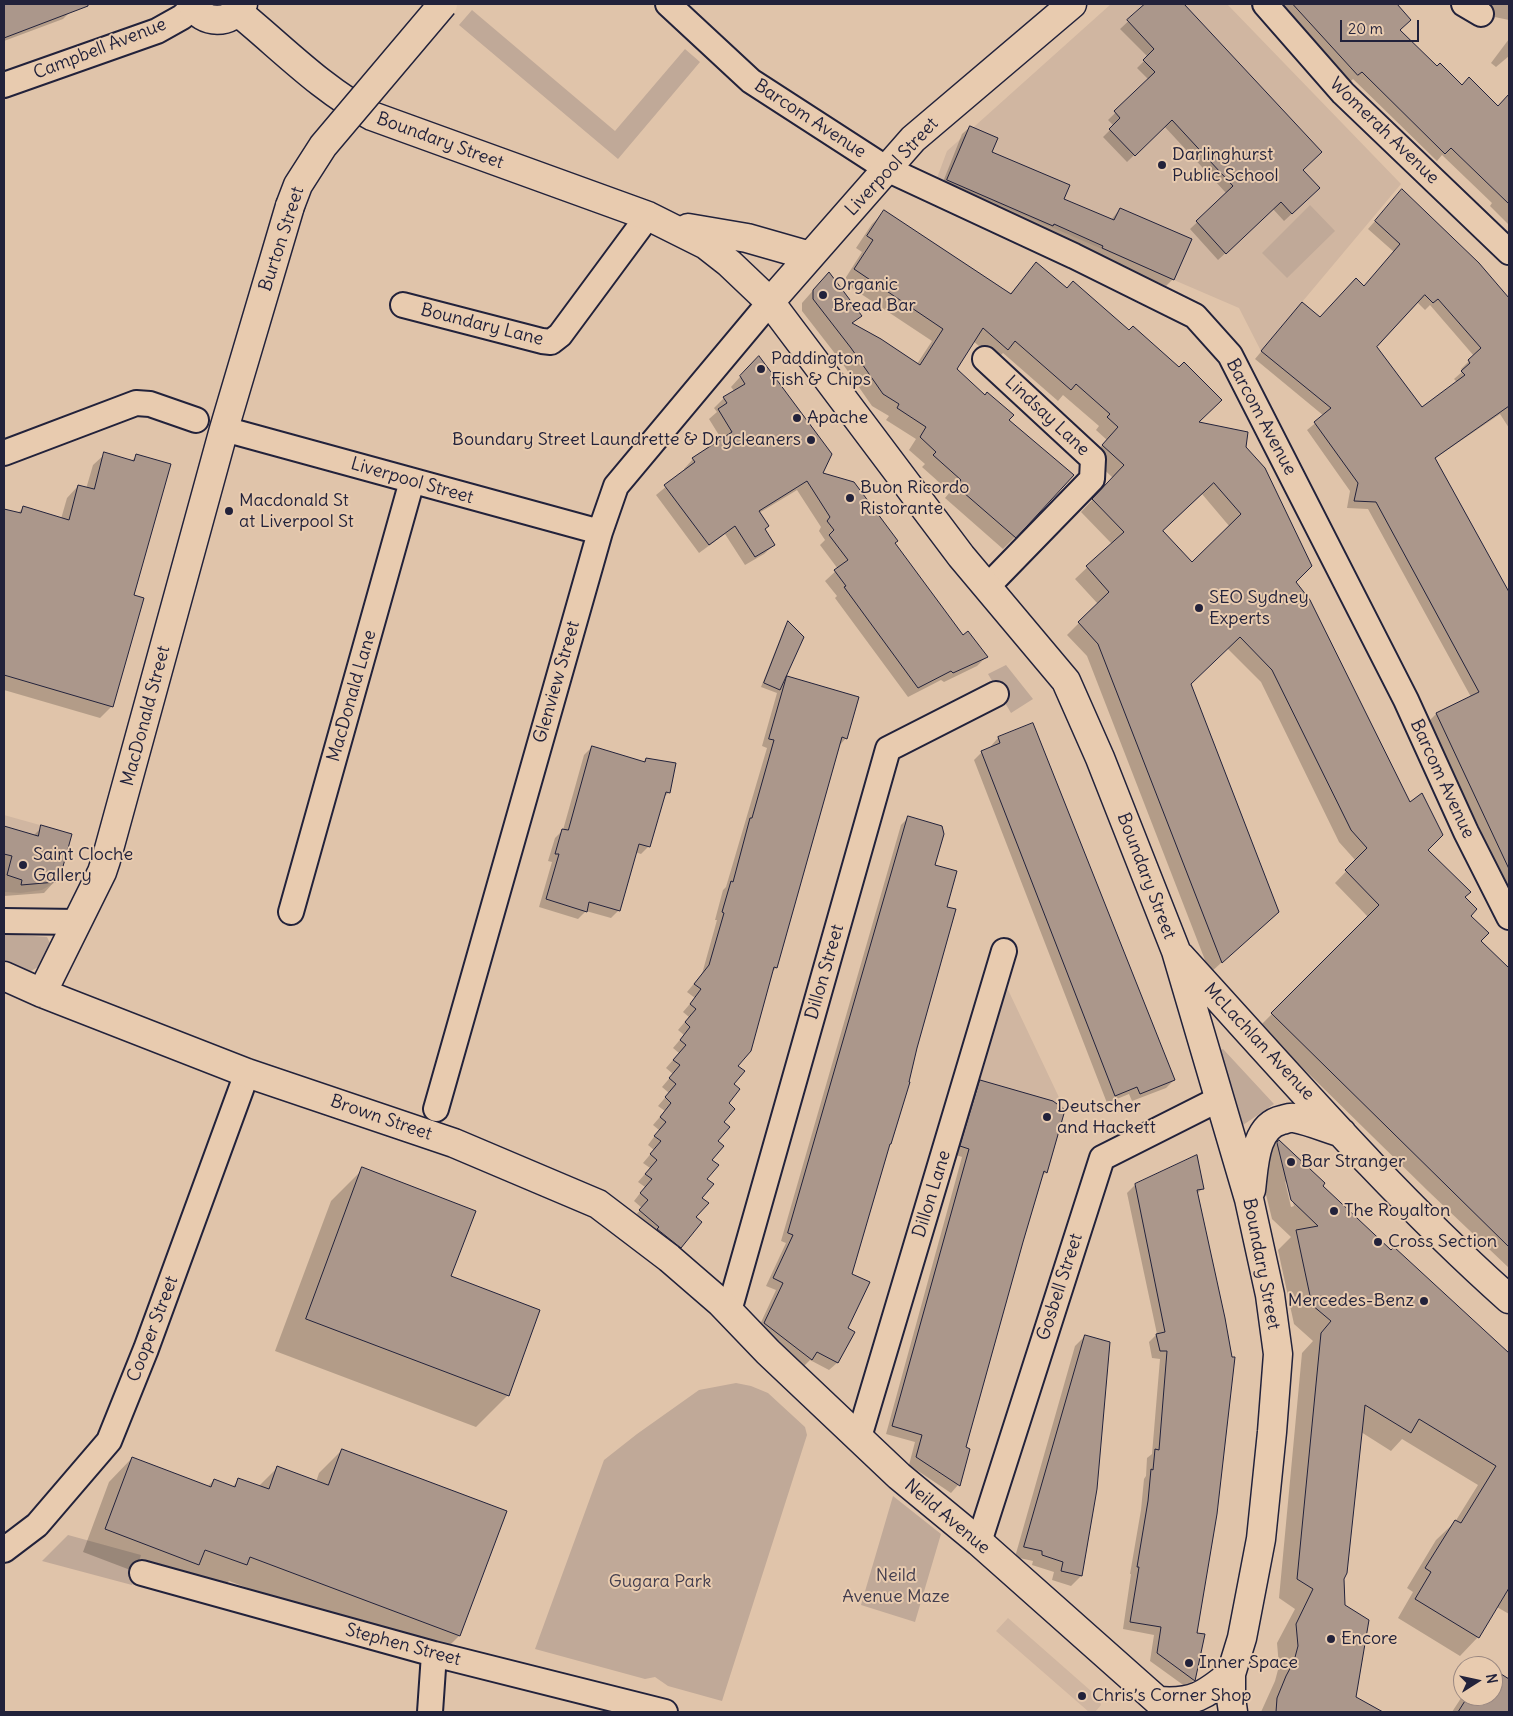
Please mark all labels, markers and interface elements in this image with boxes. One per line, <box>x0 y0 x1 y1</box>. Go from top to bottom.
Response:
scale bar <box>1343 10 1422 42</box>
street label: Campbell Avenue <box>31 14 169 84</box>
text: 20 m <box>1348 19 1383 38</box>
street label: Womerah Avenue <box>1325 73 1443 189</box>
street label: Barcom Avenue <box>750 75 870 163</box>
street label: Boundary Street <box>374 108 506 174</box>
street label: Liverpool Street <box>841 113 943 221</box>
place label: Darlinghurst Public School <box>1172 144 1279 186</box>
marker: Darlinghurst Public School <box>1156 159 1168 171</box>
street label: Burton Street <box>255 184 309 294</box>
place label: Organic Bread Bar <box>833 274 916 316</box>
marker: Organic Bread Bar <box>817 289 829 301</box>
street label: Boundary Lane <box>418 299 546 351</box>
place label: Paddington Fish & Chips <box>771 348 871 390</box>
street label: Barcom Avenue <box>1221 355 1301 479</box>
marker: Paddington Fish & Chips <box>755 363 767 375</box>
street label: Lindsay Lane <box>1000 371 1094 461</box>
place label: Apache <box>807 407 868 429</box>
marker: Apache <box>791 412 803 424</box>
place label: Boundary Street Laundrette & Drycleaners <box>452 429 801 451</box>
marker: Boundary Street Laundrette & Drycleaners <box>805 434 817 446</box>
street label: Liverpool Street <box>348 453 476 509</box>
place label: Buon Ricordo Ristorante <box>860 477 969 520</box>
place label: Macdonald St at Liverpool St <box>239 490 354 532</box>
marker: Buon Ricordo Ristorante <box>844 492 856 504</box>
marker: Macdonald St at Liverpool St <box>223 505 235 517</box>
place label: SEO Sydney Experts <box>1209 587 1309 630</box>
marker: SEO Sydney Experts <box>1193 602 1205 614</box>
street label: Glenview Street <box>529 618 585 746</box>
street label: MacDonald Lane <box>323 628 381 764</box>
street label: MacDonald Street <box>117 644 175 788</box>
street label: Barcom Avenue <box>1405 716 1479 842</box>
street label: Boundary Street <box>1112 810 1180 942</box>
place label: Saint Cloche Gallery <box>33 844 133 886</box>
marker: Saint Cloche Gallery <box>17 859 29 871</box>
street label: Dillon Street <box>801 922 849 1022</box>
street label: McLachlan Avenue <box>1199 979 1319 1105</box>
street label: Brown Street <box>327 1091 435 1145</box>
place label: Deutscher and Hackett <box>1057 1096 1156 1138</box>
marker: Deutscher and Hackett <box>1041 1111 1053 1123</box>
street label: Dillon Lane <box>909 1148 955 1240</box>
place label: Bar Stranger <box>1301 1151 1405 1173</box>
marker: Bar Stranger <box>1285 1156 1297 1168</box>
street label: Boundary Street <box>1238 1196 1284 1332</box>
place label: The Royalton <box>1344 1200 1450 1222</box>
marker: The Royalton <box>1328 1205 1340 1217</box>
street label: Gosbell Street <box>1033 1231 1087 1343</box>
place label: Cross Section <box>1388 1231 1497 1253</box>
marker: Cross Section <box>1372 1236 1384 1248</box>
street label: Cooper Street <box>123 1273 183 1385</box>
place label: Mercedes-Benz <box>1288 1290 1414 1312</box>
marker: Mercedes-Benz <box>1418 1295 1430 1307</box>
street label: Neild Avenue <box>900 1475 994 1559</box>
park label: Neild Avenue Maze <box>842 1565 950 1608</box>
park label: Gugara Park <box>609 1571 711 1593</box>
street label: Stephen Street <box>343 1619 463 1671</box>
place label: Encore <box>1341 1628 1398 1650</box>
marker: Encore <box>1325 1633 1337 1645</box>
place label: Inner Space <box>1199 1652 1298 1674</box>
north arrow <box>1453 1656 1503 1706</box>
marker: Inner Space <box>1183 1657 1195 1669</box>
text: N <box>1482 1672 1501 1685</box>
place label: Chris’s Corner Shop <box>1092 1685 1252 1707</box>
marker: Chris’s Corner Shop <box>1076 1690 1088 1702</box>

